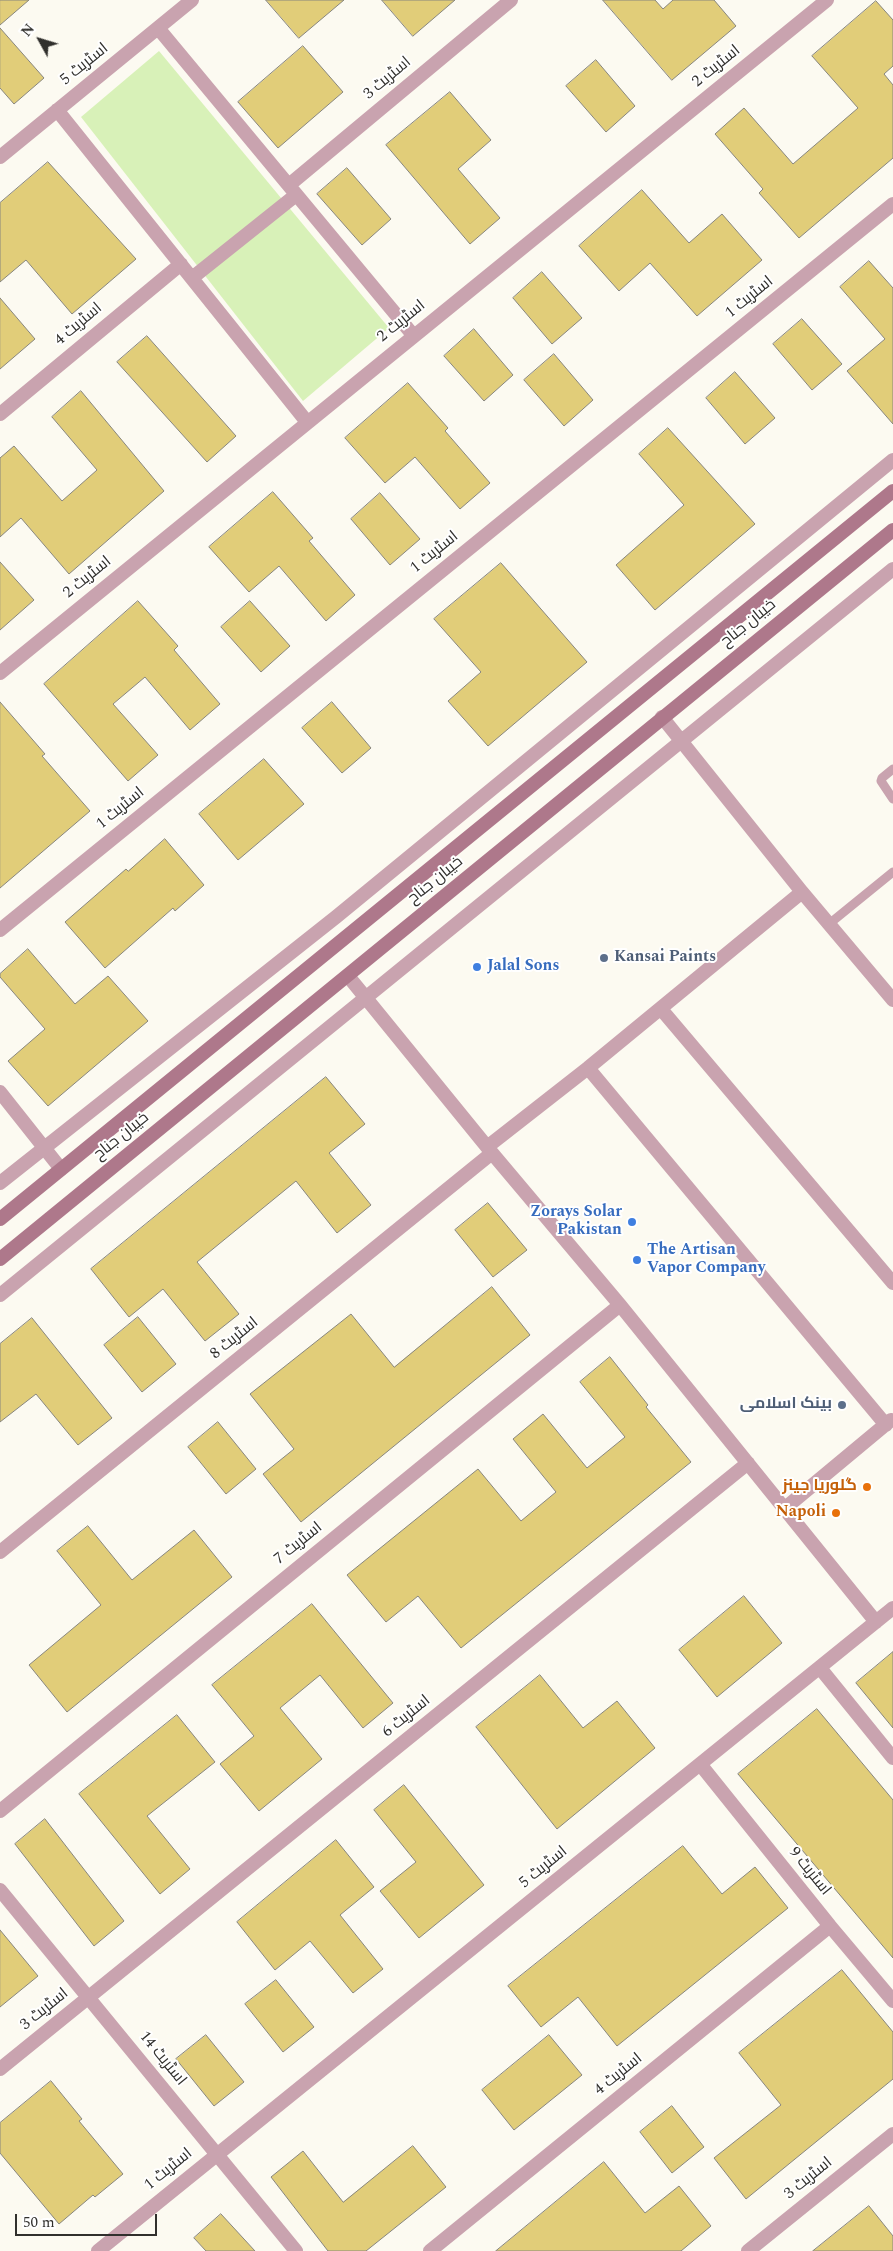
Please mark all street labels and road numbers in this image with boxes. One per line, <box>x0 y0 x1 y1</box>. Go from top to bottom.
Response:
street label: اسٹریٹ 5 <box>57 40 113 90</box>
street label: اسٹریٹ 2 <box>689 42 745 92</box>
street label: اسٹریٹ 3 <box>360 54 416 104</box>
street label: اسٹریٹ 1 <box>722 273 778 323</box>
street label: اسٹریٹ 2 <box>374 297 430 347</box>
street label: اسٹریٹ 4 <box>51 300 107 350</box>
street label: اسٹریٹ 1 <box>407 528 463 578</box>
street label: اسٹریٹ 2 <box>60 553 116 603</box>
street label: خیبان جناح <box>718 596 780 652</box>
street label: اسٹریٹ 1 <box>93 784 149 834</box>
street label: خیبان جناح <box>405 853 467 909</box>
street label: خیبان جناح <box>91 1109 153 1165</box>
street label: اسٹریٹ 8 <box>207 1314 263 1364</box>
street label: اسٹریٹ 7 <box>271 1519 327 1569</box>
street label: اسٹریٹ 6 <box>379 1692 435 1742</box>
street label: اسٹریٹ 5 <box>516 1843 572 1893</box>
street label: اسٹریٹ 9 <box>784 1844 834 1900</box>
street label: اسٹریٹ 3 <box>17 1985 73 2035</box>
street label: اسٹریٹ 14 <box>134 2028 190 2090</box>
street label: اسٹریٹ 4 <box>591 2050 647 2100</box>
street label: اسٹریٹ 1 <box>141 2145 197 2195</box>
street label: اسٹریٹ 3 <box>781 2154 837 2204</box>

